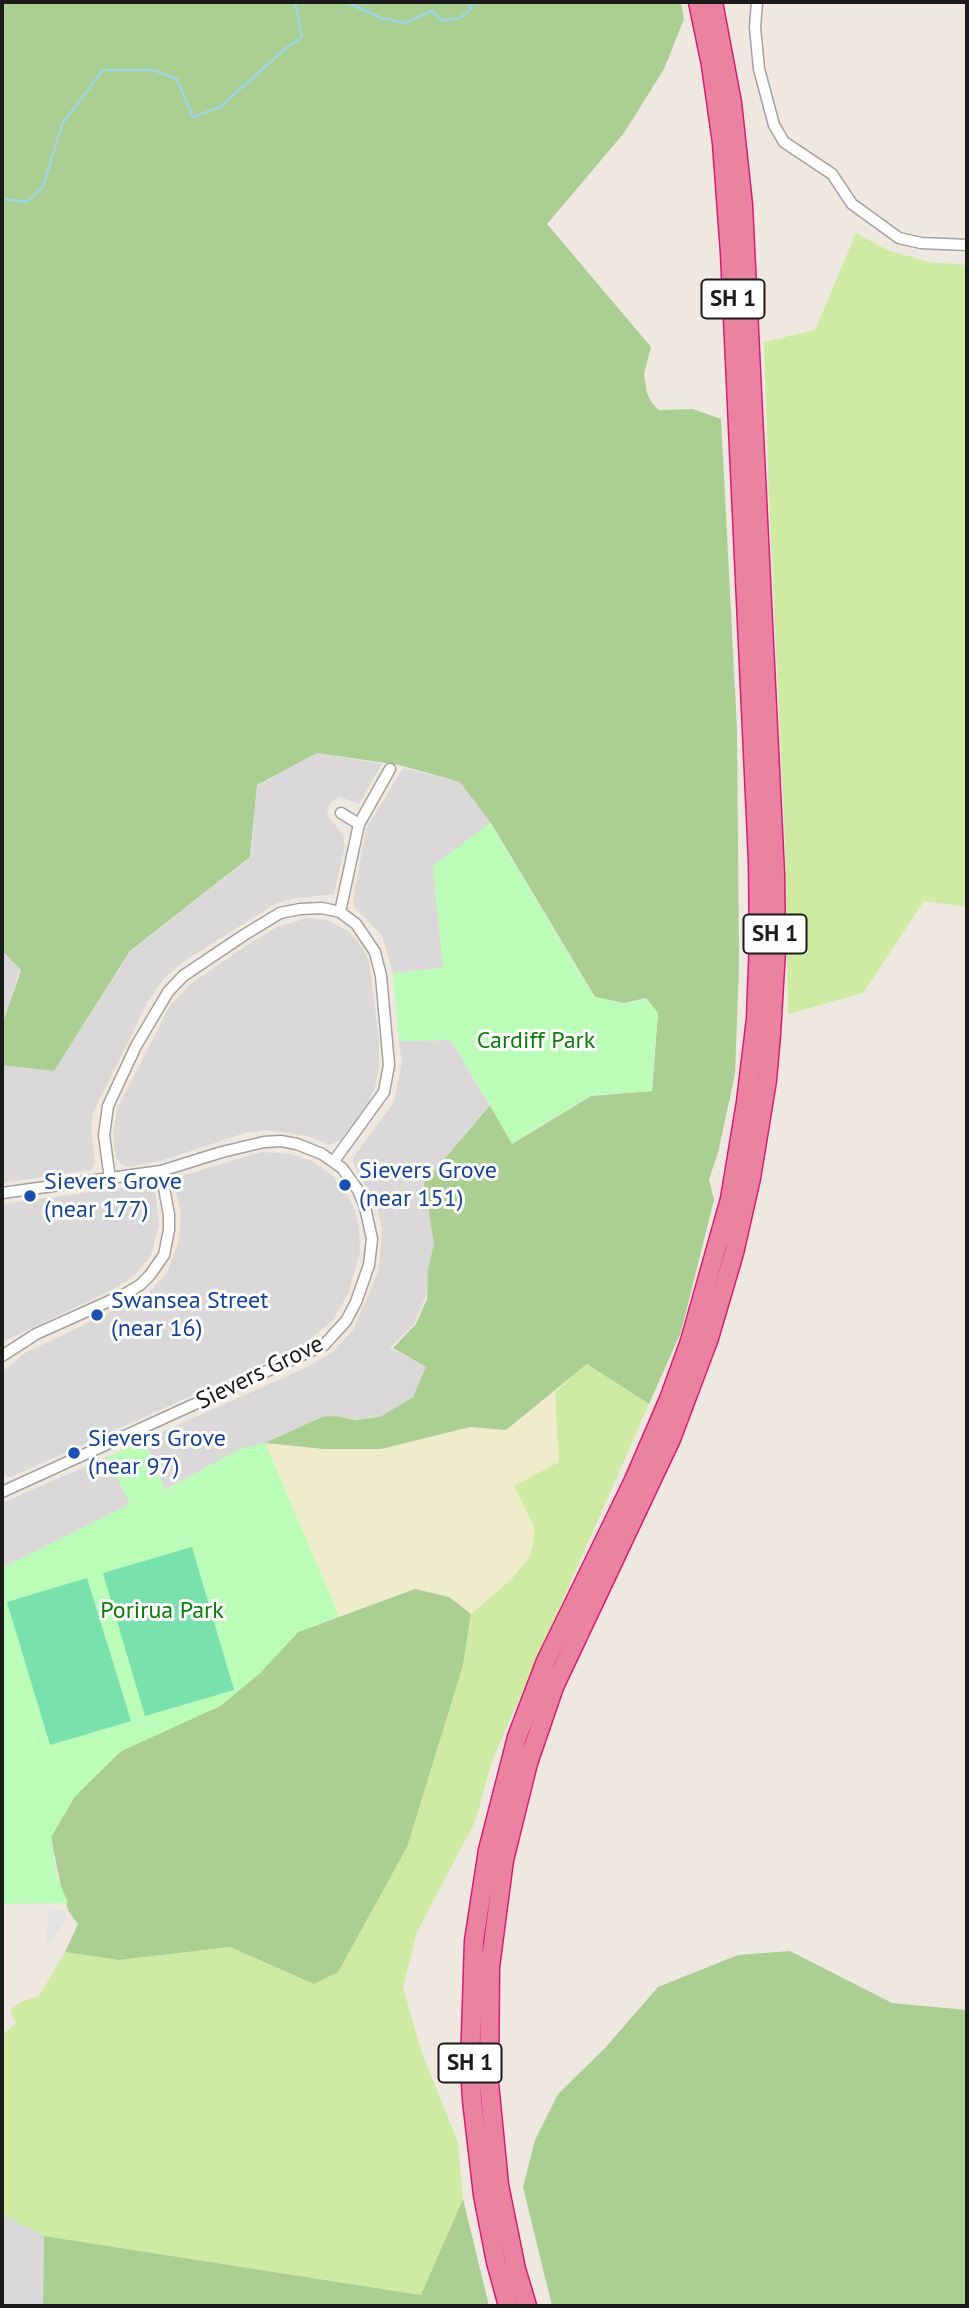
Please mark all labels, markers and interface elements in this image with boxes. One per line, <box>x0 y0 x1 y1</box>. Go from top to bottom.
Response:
road number: SH 1 <box>702 280 764 318</box>
road number: SH 1 <box>744 914 806 953</box>
park label: Cardiff Park <box>477 1027 595 1055</box>
place label: Sievers Grove (near 151) <box>359 1157 497 1213</box>
place label: Sievers Grove (near 177) <box>44 1168 182 1224</box>
marker: Sievers Grove (near 151) <box>337 1177 353 1193</box>
marker: Sievers Grove (near 177) <box>22 1188 38 1204</box>
place label: Swansea Street (near 16) <box>111 1287 268 1343</box>
marker: Swansea Street (near 16) <box>89 1307 105 1323</box>
street label: Sievers Grove <box>192 1330 328 1416</box>
place label: Sievers Grove (near 97) <box>88 1425 226 1481</box>
marker: Sievers Grove (near 97) <box>66 1445 82 1461</box>
park label: Porirua Park <box>100 1597 224 1625</box>
road number: SH 1 <box>438 2044 502 2082</box>

